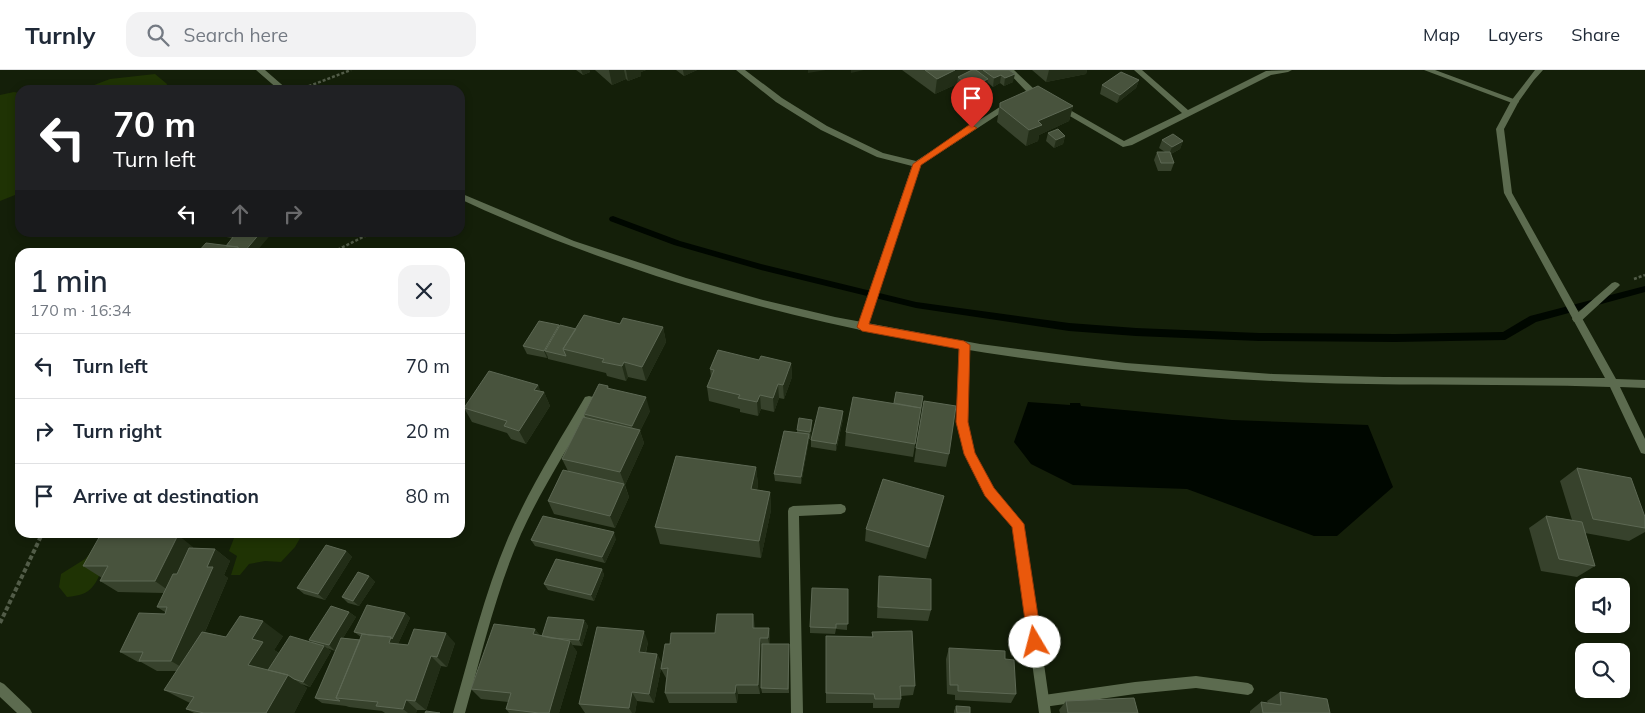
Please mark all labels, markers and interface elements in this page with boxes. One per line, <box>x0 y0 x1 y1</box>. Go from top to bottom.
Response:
search box <box>126 12 476 57</box>
text: Turnly <box>25 20 96 50</box>
icon: search <box>144 21 172 49</box>
text: Search here <box>184 23 288 47</box>
text: Map <box>1423 23 1460 46</box>
text: Layers <box>1488 23 1543 46</box>
text: Share <box>1571 23 1620 46</box>
pin <box>951 77 993 128</box>
icon: arrive <box>958 84 986 112</box>
text: 70 m <box>113 102 196 146</box>
icon: left <box>30 105 95 170</box>
text: Turn left <box>113 145 196 173</box>
icon: left <box>173 200 201 228</box>
icon: ahead <box>226 200 254 228</box>
icon: right <box>279 200 307 228</box>
text: 1 min <box>30 262 108 300</box>
button: close <box>398 265 450 317</box>
text: 170 m · 16:34 <box>30 300 131 320</box>
icon: left <box>30 352 58 380</box>
text: Turn left <box>73 354 148 378</box>
text: 70 m <box>406 354 450 378</box>
icon: right <box>30 417 58 445</box>
text: Turn right <box>73 419 162 443</box>
text: 20 m <box>406 419 450 443</box>
icon: arrive <box>30 482 58 510</box>
text: Arrive at destination <box>73 484 259 508</box>
text: 80 m <box>406 484 450 508</box>
map controls <box>1575 578 1630 698</box>
button: sound <box>1575 578 1630 633</box>
position arrow <box>1008 615 1060 667</box>
button: search <box>1575 643 1630 698</box>

